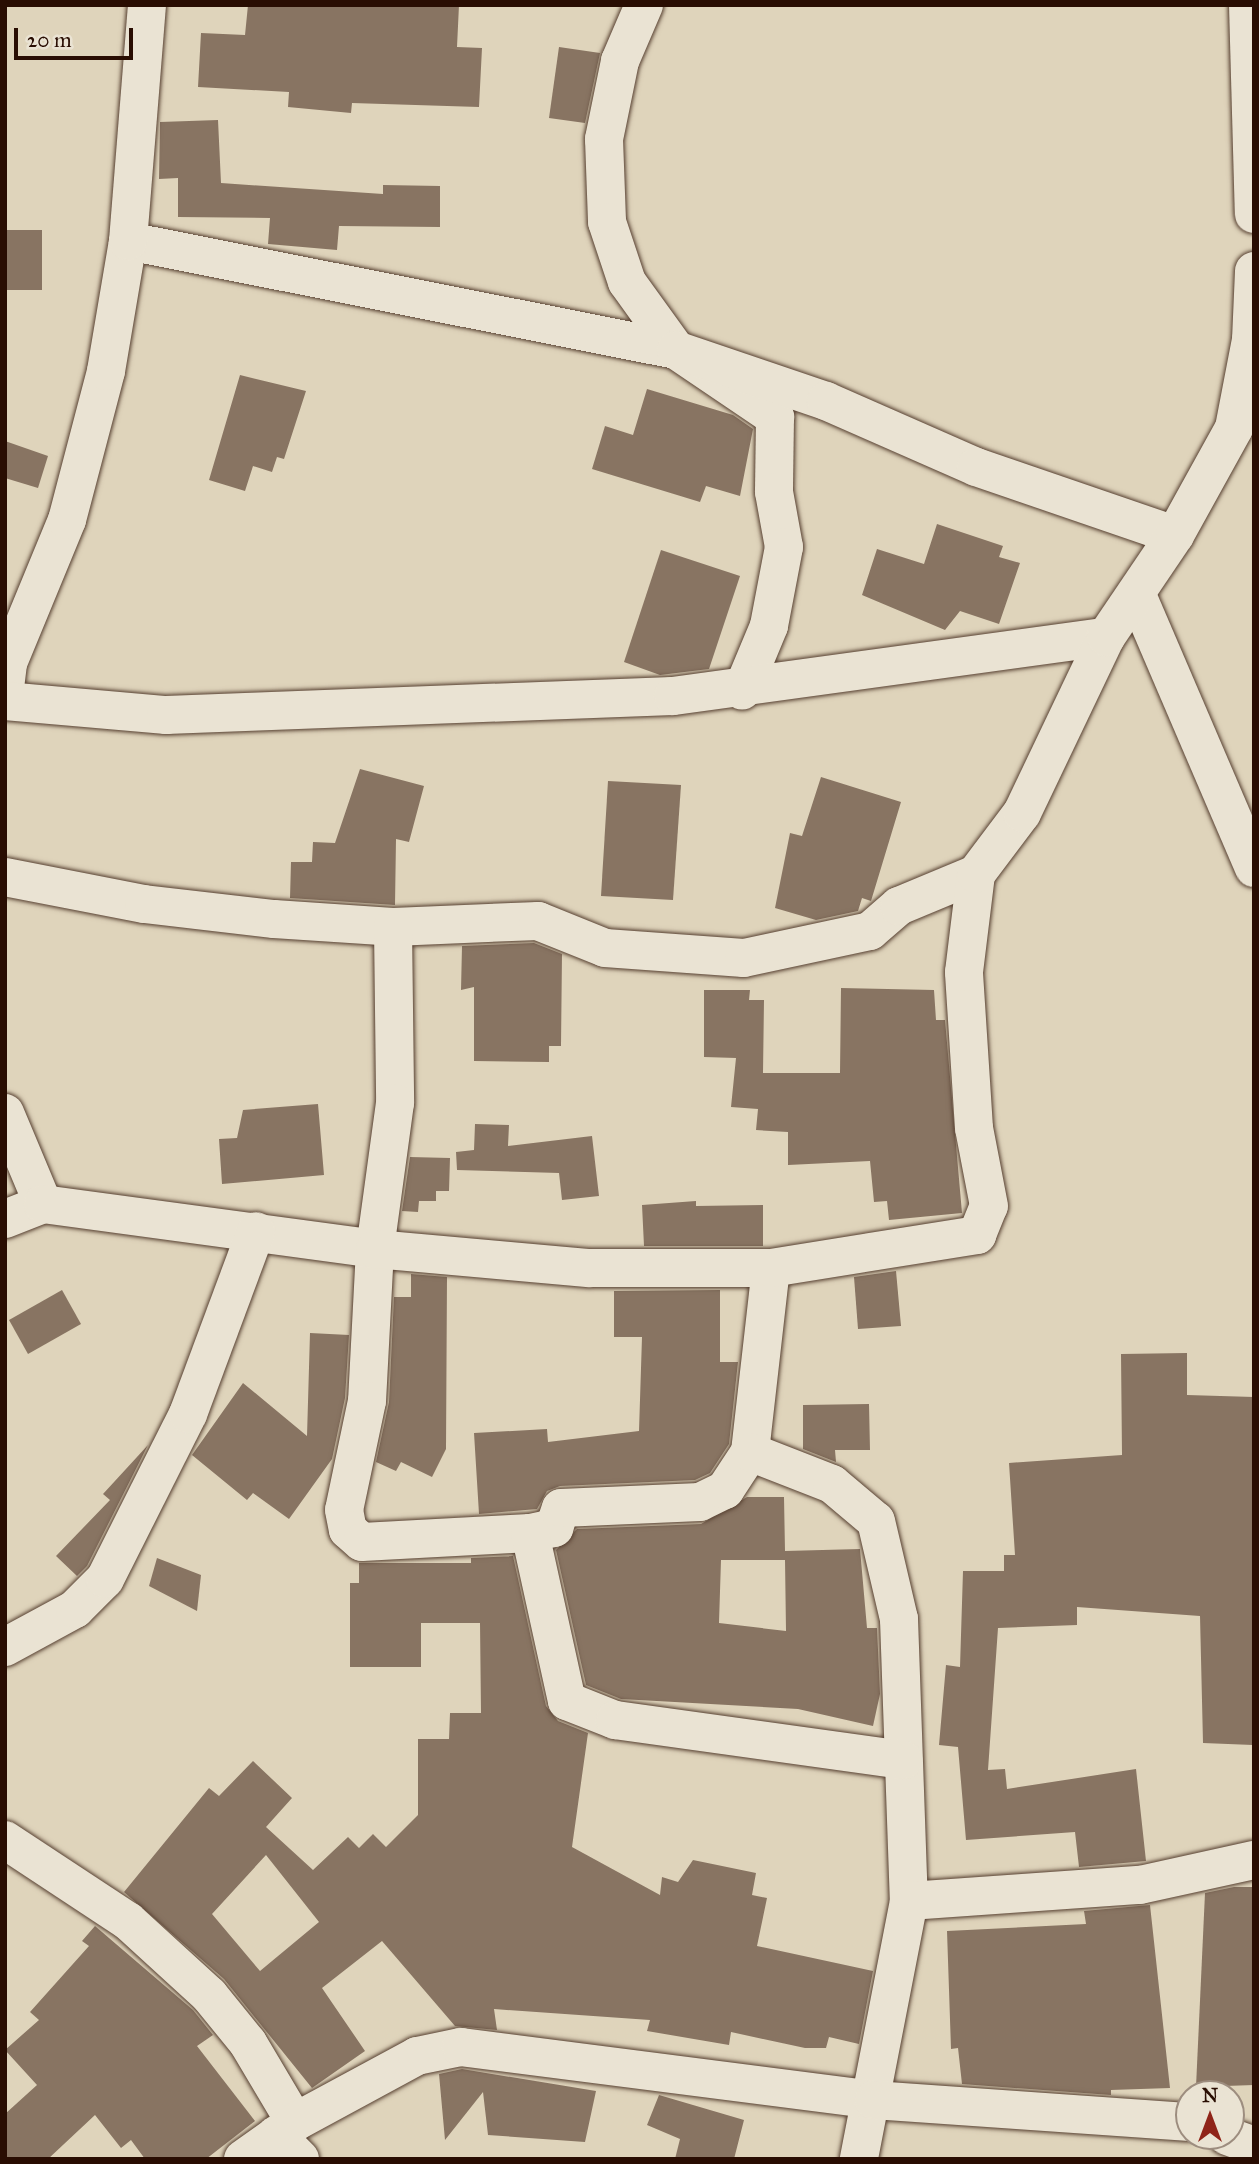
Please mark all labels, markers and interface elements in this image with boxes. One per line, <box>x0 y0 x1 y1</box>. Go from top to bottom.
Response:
scale bar <box>18 14 136 58</box>
text: 20 m <box>27 27 72 53</box>
north arrow <box>1175 2080 1245 2150</box>
text: N <box>1202 2084 1218 2107</box>

